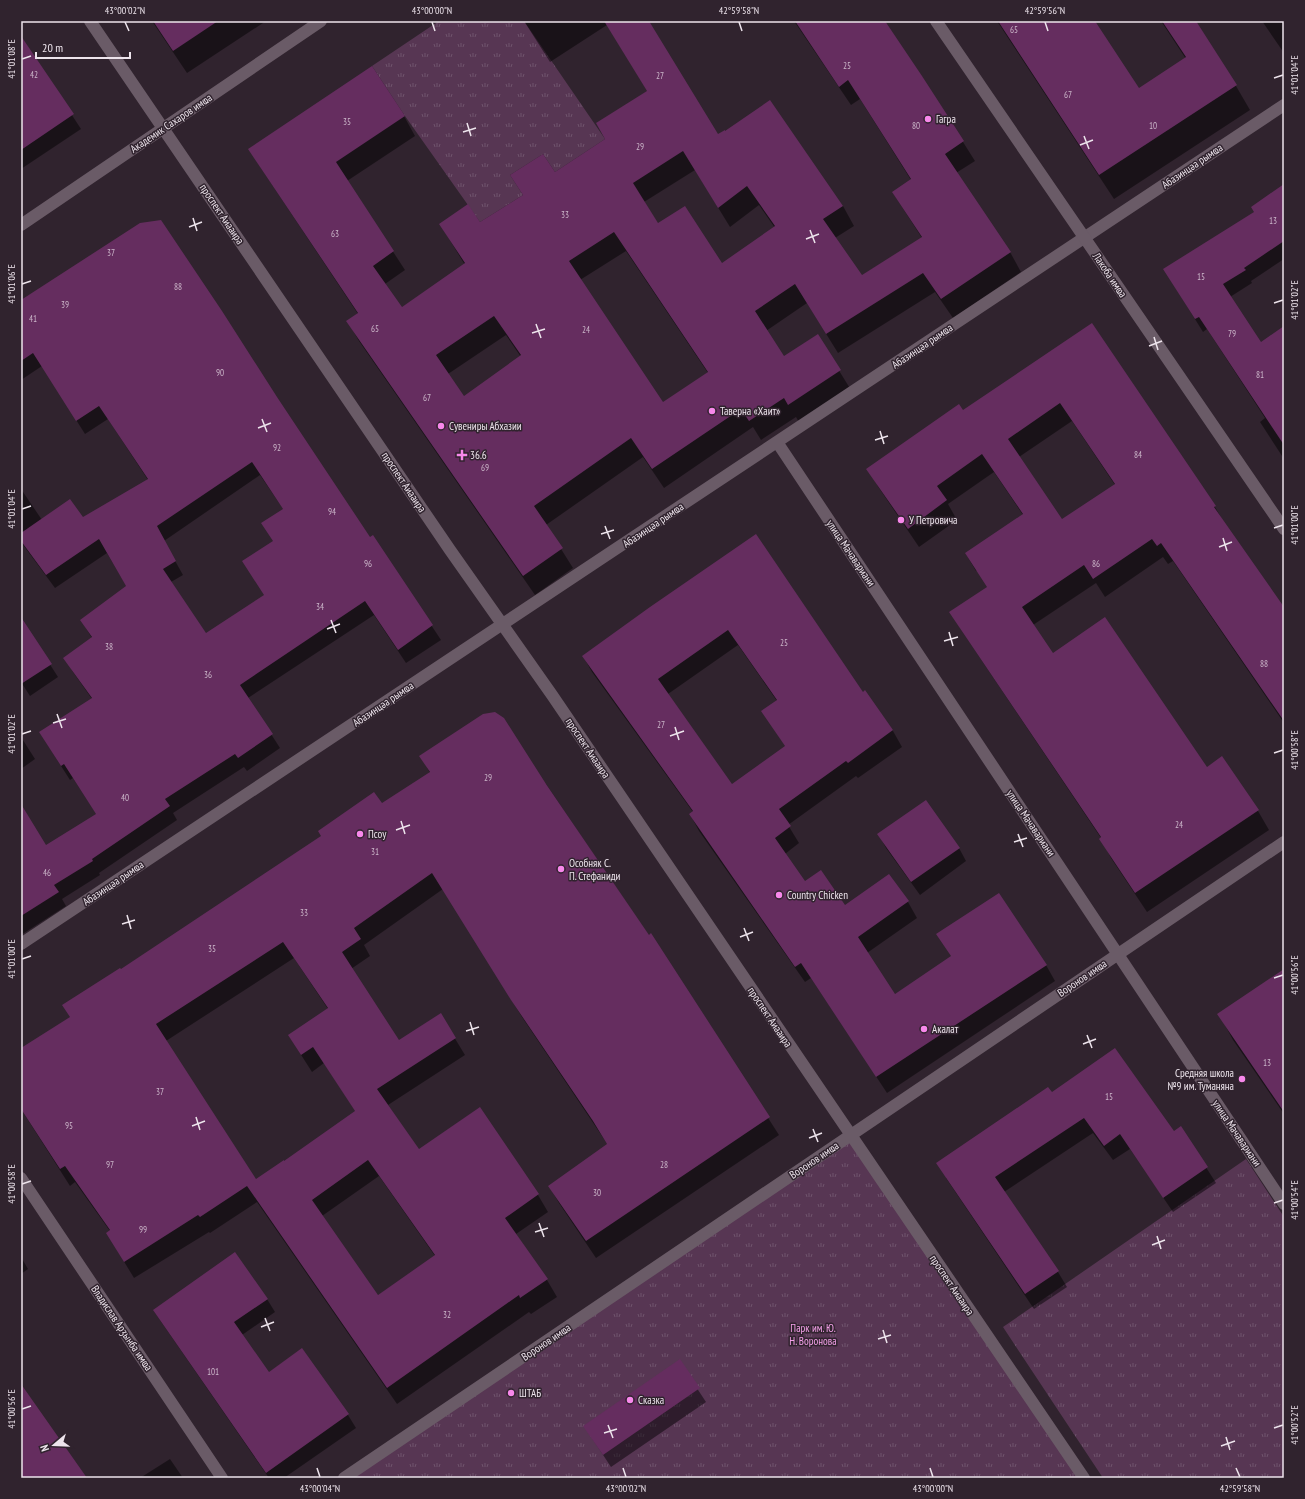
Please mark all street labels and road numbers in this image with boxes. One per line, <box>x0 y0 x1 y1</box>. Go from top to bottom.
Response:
street label: Академик Сахаров имҩа <box>127 90 215 156</box>
street label: Абазинцәа рымҩа <box>1159 140 1225 192</box>
street label: проспект Аиааира <box>197 181 247 247</box>
street label: Лакоба имҩа <box>1089 249 1130 300</box>
street label: Абазинцәа рымҩа <box>889 320 955 372</box>
street label: проспект Аиааира <box>379 449 429 515</box>
street label: Абазинцәа рымҩа <box>620 499 686 551</box>
street label: улица Мачавариани <box>824 517 879 589</box>
street label: Абазинцәа рымҩа <box>350 678 416 730</box>
street label: проспект Аиааира <box>563 715 613 781</box>
street label: улица Мачавариани <box>1004 787 1059 859</box>
street label: Абазинцәа рымҩа <box>80 857 146 909</box>
street label: Воронов имҩа <box>1055 956 1109 1000</box>
street label: проспект Аиааира <box>745 984 795 1050</box>
street label: улица Мачавариани <box>1210 1097 1265 1169</box>
street label: Воронов имҩа <box>787 1138 841 1182</box>
street label: проспект Аиааира <box>927 1252 977 1318</box>
street label: Владислав Арӡынба имҩа <box>88 1283 156 1373</box>
street label: Воронов имҩа <box>519 1320 573 1364</box>

